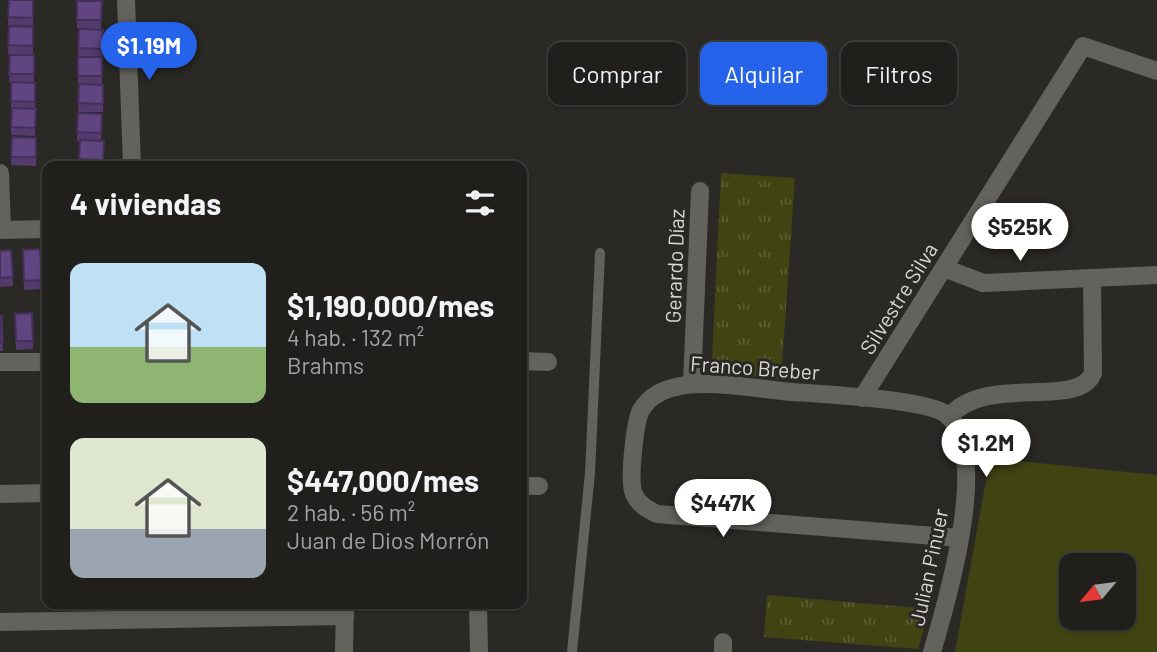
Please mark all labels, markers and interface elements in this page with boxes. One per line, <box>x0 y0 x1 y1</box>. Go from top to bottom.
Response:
pin: $1.19M <box>92 22 206 82</box>
text: $1.19M <box>117 31 181 59</box>
chip: Comprar <box>548 42 686 105</box>
chip: Alquilar <box>700 42 827 105</box>
chip: Filtros <box>841 42 957 105</box>
icon: filters <box>461 184 499 222</box>
text: 4 viviendas <box>70 185 221 221</box>
pin: $525K <box>971 204 1069 263</box>
street label: Gerardo Díaz <box>660 208 688 324</box>
text: $525K <box>987 212 1053 240</box>
street label: Silvestre Silva <box>854 238 942 358</box>
text: $1,190,000/mes <box>287 287 494 323</box>
icon: home <box>126 291 210 375</box>
text: 4 hab. · 132 m² <box>287 323 424 351</box>
street label: Franco Breber <box>689 350 821 384</box>
text: Brahms <box>287 351 364 379</box>
pin: $1.2M <box>937 420 1035 479</box>
text: $1.2M <box>958 428 1014 456</box>
text: $447,000/mes <box>287 462 479 498</box>
icon: home <box>126 466 210 550</box>
pin: $447K <box>674 480 772 539</box>
text: $447K <box>690 488 756 516</box>
text: 2 hab. · 56 m² <box>287 498 415 526</box>
street label: Julian Pinuer <box>903 506 953 628</box>
text: Juan de Dios Morrón <box>287 526 489 554</box>
north arrow <box>1059 553 1136 630</box>
map controls <box>1059 553 1136 630</box>

